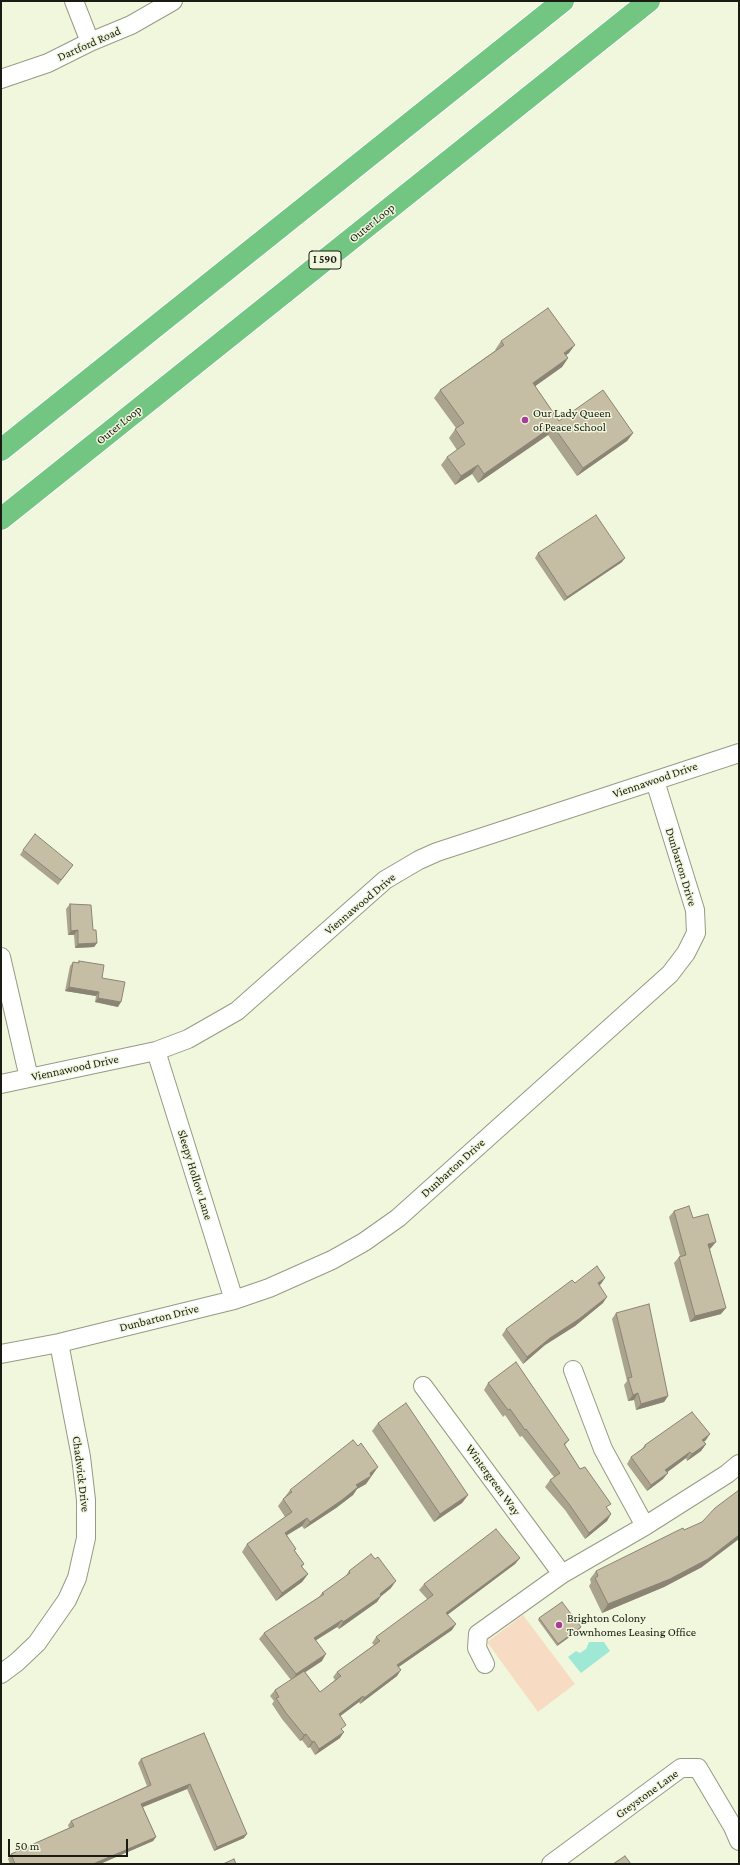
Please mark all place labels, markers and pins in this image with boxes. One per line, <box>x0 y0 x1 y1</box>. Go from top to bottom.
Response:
place label: Our Lady Queen of Peace School <box>533 406 611 434</box>
marker: Our Lady Queen of Peace School <box>520 415 530 425</box>
place label: Brighton Colony Townhomes Leasing Office <box>567 1611 696 1639</box>
marker: Brighton Colony Townhomes Leasing Office <box>554 1620 564 1630</box>

